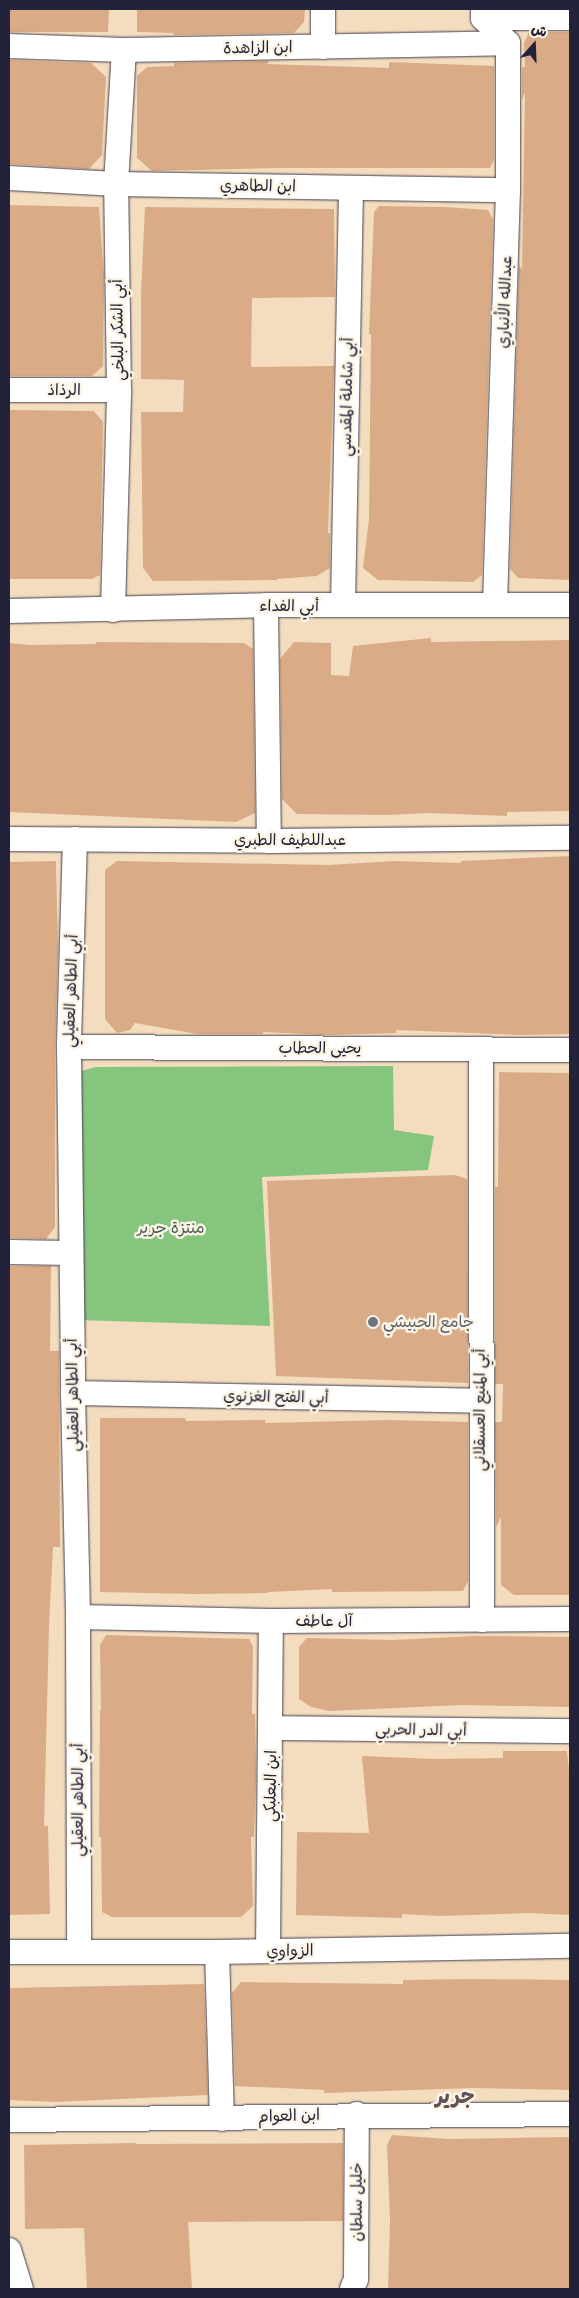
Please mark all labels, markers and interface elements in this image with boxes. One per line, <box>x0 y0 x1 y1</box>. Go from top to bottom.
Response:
text: ش <box>528 16 551 45</box>
north arrow <box>509 20 559 70</box>
street label: ابن الزاهدة <box>223 38 293 58</box>
street label: ابن الطاهري <box>220 176 296 196</box>
street label: عبدالله الأنباري <box>494 255 516 349</box>
street label: أبي الشكر البلخي <box>108 279 128 381</box>
street label: أبي شاملة المقدسي <box>336 337 358 457</box>
street label: الرذاذ <box>47 380 81 400</box>
street label: أبي الفداء <box>259 596 319 616</box>
street label: عبداللطيف الطبري <box>234 830 346 850</box>
street label: أبي الطاهر العقيلي <box>59 934 83 1048</box>
street label: يحيى الحطاب <box>279 1038 361 1058</box>
park label: منتزة جرير <box>137 1218 205 1238</box>
place label: جامع الحبيشي <box>383 1312 474 1332</box>
marker: جامع الحبيشي <box>367 1316 379 1328</box>
street label: أبي الطاهر العقيلي <box>62 1338 84 1452</box>
street label: أبي المنيع العسقلاني <box>470 1349 490 1471</box>
street label: أبي الفتح الغزنوي <box>223 1386 329 1408</box>
street label: آل عاطف <box>296 1611 352 1631</box>
street label: أبي الدر الحربي <box>375 1720 467 1740</box>
street label: أبي الطاهر العقيلي <box>68 1743 88 1857</box>
street label: ابن البعلبكي <box>261 1750 281 1822</box>
street label: الزواوي <box>266 1941 314 1961</box>
district label: جرير <box>436 2083 474 2109</box>
street label: ابن العوام <box>258 2105 320 2127</box>
street label: خليل سلطان <box>347 2162 367 2242</box>

